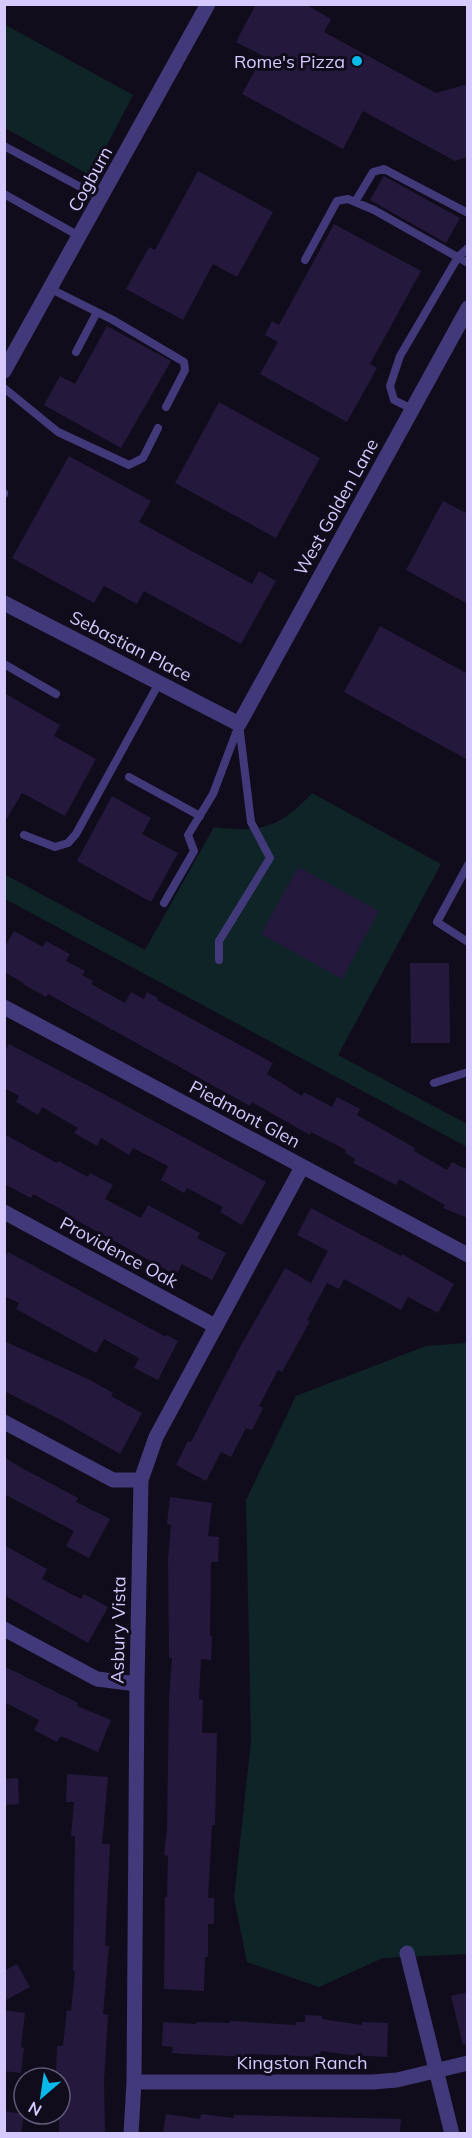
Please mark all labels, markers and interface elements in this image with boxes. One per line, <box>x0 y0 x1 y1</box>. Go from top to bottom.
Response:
place label: Rome's Pizza <box>234 50 345 73</box>
marker: Rome's Pizza <box>350 54 364 68</box>
street label: Cogburn <box>63 142 117 216</box>
street label: West Golden Lane <box>289 434 383 580</box>
street label: Sebastian Place <box>66 605 196 687</box>
street label: Piedmont Glen <box>186 1075 304 1153</box>
street label: Providence Oak <box>56 1211 183 1293</box>
street label: Asbury Vista <box>106 1576 130 1684</box>
street label: Kingston Ranch <box>237 2051 367 2074</box>
north arrow <box>12 2066 72 2126</box>
text: N <box>25 2097 45 2121</box>

